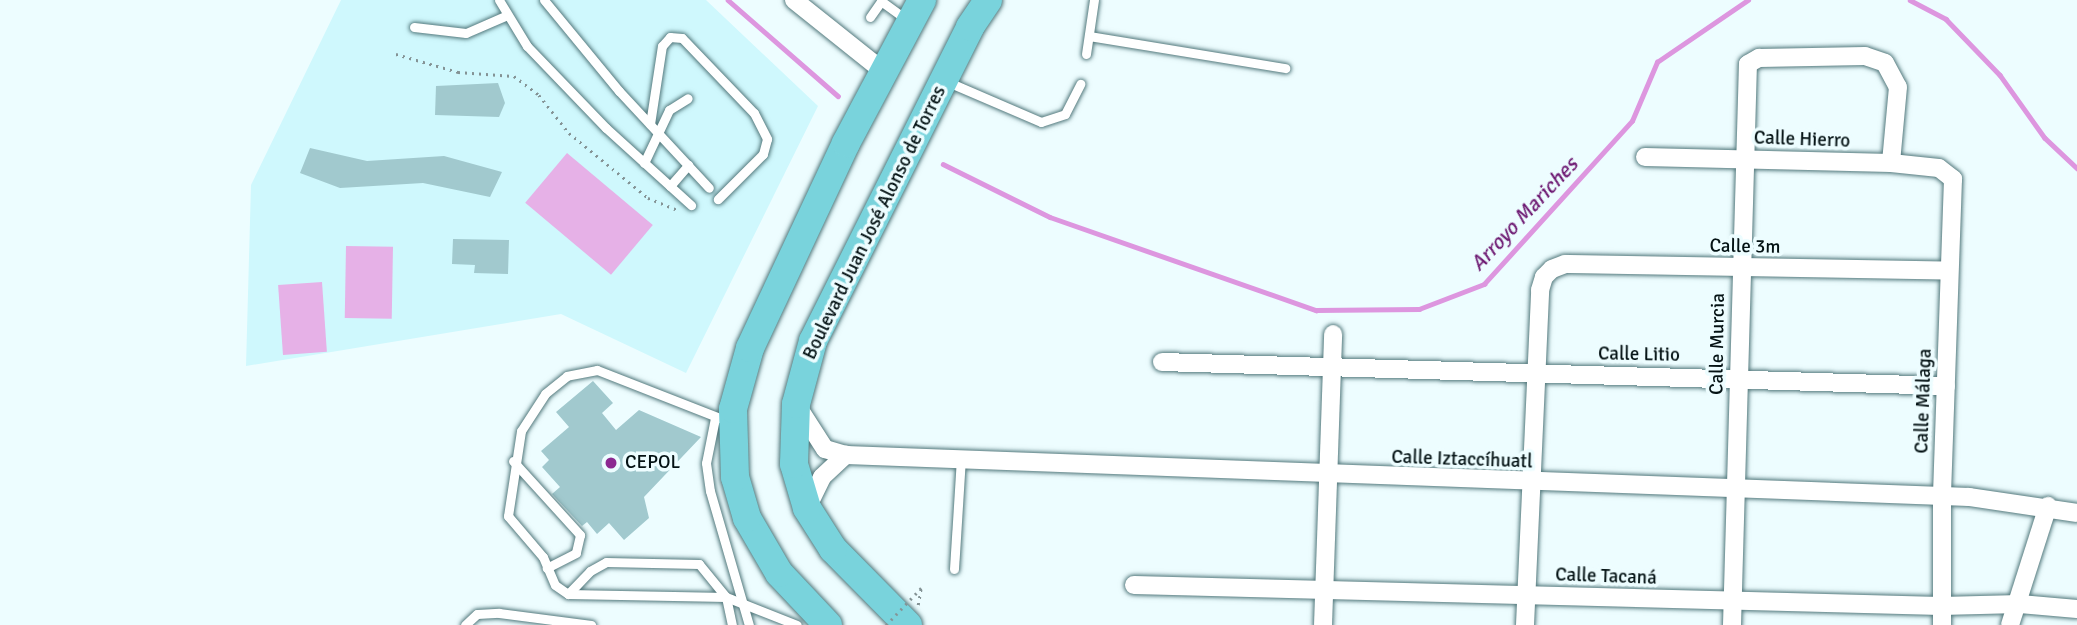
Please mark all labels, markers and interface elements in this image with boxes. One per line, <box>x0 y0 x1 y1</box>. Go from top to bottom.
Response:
street label: Boulevard Juan José Alonso de Torres <box>799 82 951 364</box>
street label: Calle Hierro <box>1753 127 1851 153</box>
water label: Arroyo Mariches <box>1465 152 1583 276</box>
street label: Calle 3m <box>1709 235 1781 259</box>
street label: Calle Murcia <box>1706 293 1730 395</box>
street label: Calle Litio <box>1598 343 1680 367</box>
street label: Calle Málaga <box>1911 348 1937 454</box>
street label: Calle Iztaccíhuatl <box>1391 446 1533 474</box>
place label: CEPOL <box>625 452 680 474</box>
marker: CEPOL <box>603 455 619 471</box>
street label: Calle Tacaná <box>1555 564 1657 590</box>

